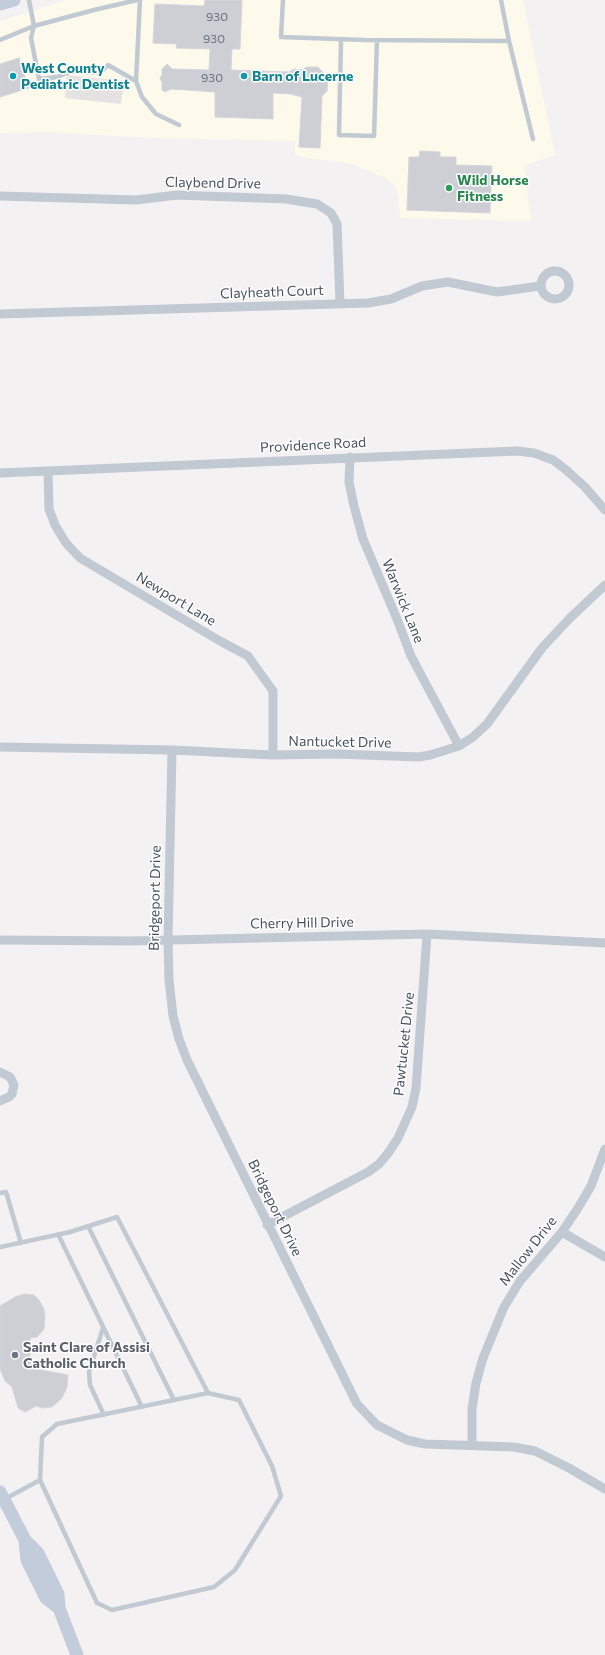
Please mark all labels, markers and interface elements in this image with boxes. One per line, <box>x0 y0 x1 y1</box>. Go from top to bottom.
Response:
house number: 930 <box>206 10 228 24</box>
house number: 930 <box>203 32 225 46</box>
place label: West County Pediatric Dentist <box>21 60 130 92</box>
place label: Barn of Lucerne <box>252 68 353 84</box>
marker: West County Pediatric Dentist <box>8 71 18 81</box>
house number: 930 <box>201 71 223 85</box>
marker: Barn of Lucerne <box>239 71 249 81</box>
place label: Wild Horse Fitness <box>457 172 529 204</box>
street label: Claybend Drive <box>165 174 261 192</box>
marker: Wild Horse Fitness <box>444 183 454 193</box>
street label: Clayheath Court <box>220 282 324 302</box>
street label: Providence Road <box>260 434 366 456</box>
street label: Warwick Lane <box>379 557 427 645</box>
street label: Newport Lane <box>133 569 219 629</box>
street label: Nantucket Drive <box>288 733 392 751</box>
street label: Bridgeport Drive <box>146 845 164 951</box>
street label: Cherry Hill Drive <box>250 914 354 932</box>
street label: Pawtucket Drive <box>390 991 418 1097</box>
street label: Bridgeport Drive <box>244 1157 306 1259</box>
street label: Mallow Drive <box>496 1213 560 1289</box>
place label: Saint Clare of Assisi Catholic Church <box>23 1339 150 1372</box>
marker: Saint Clare of Assisi Catholic Church <box>10 1350 20 1360</box>

